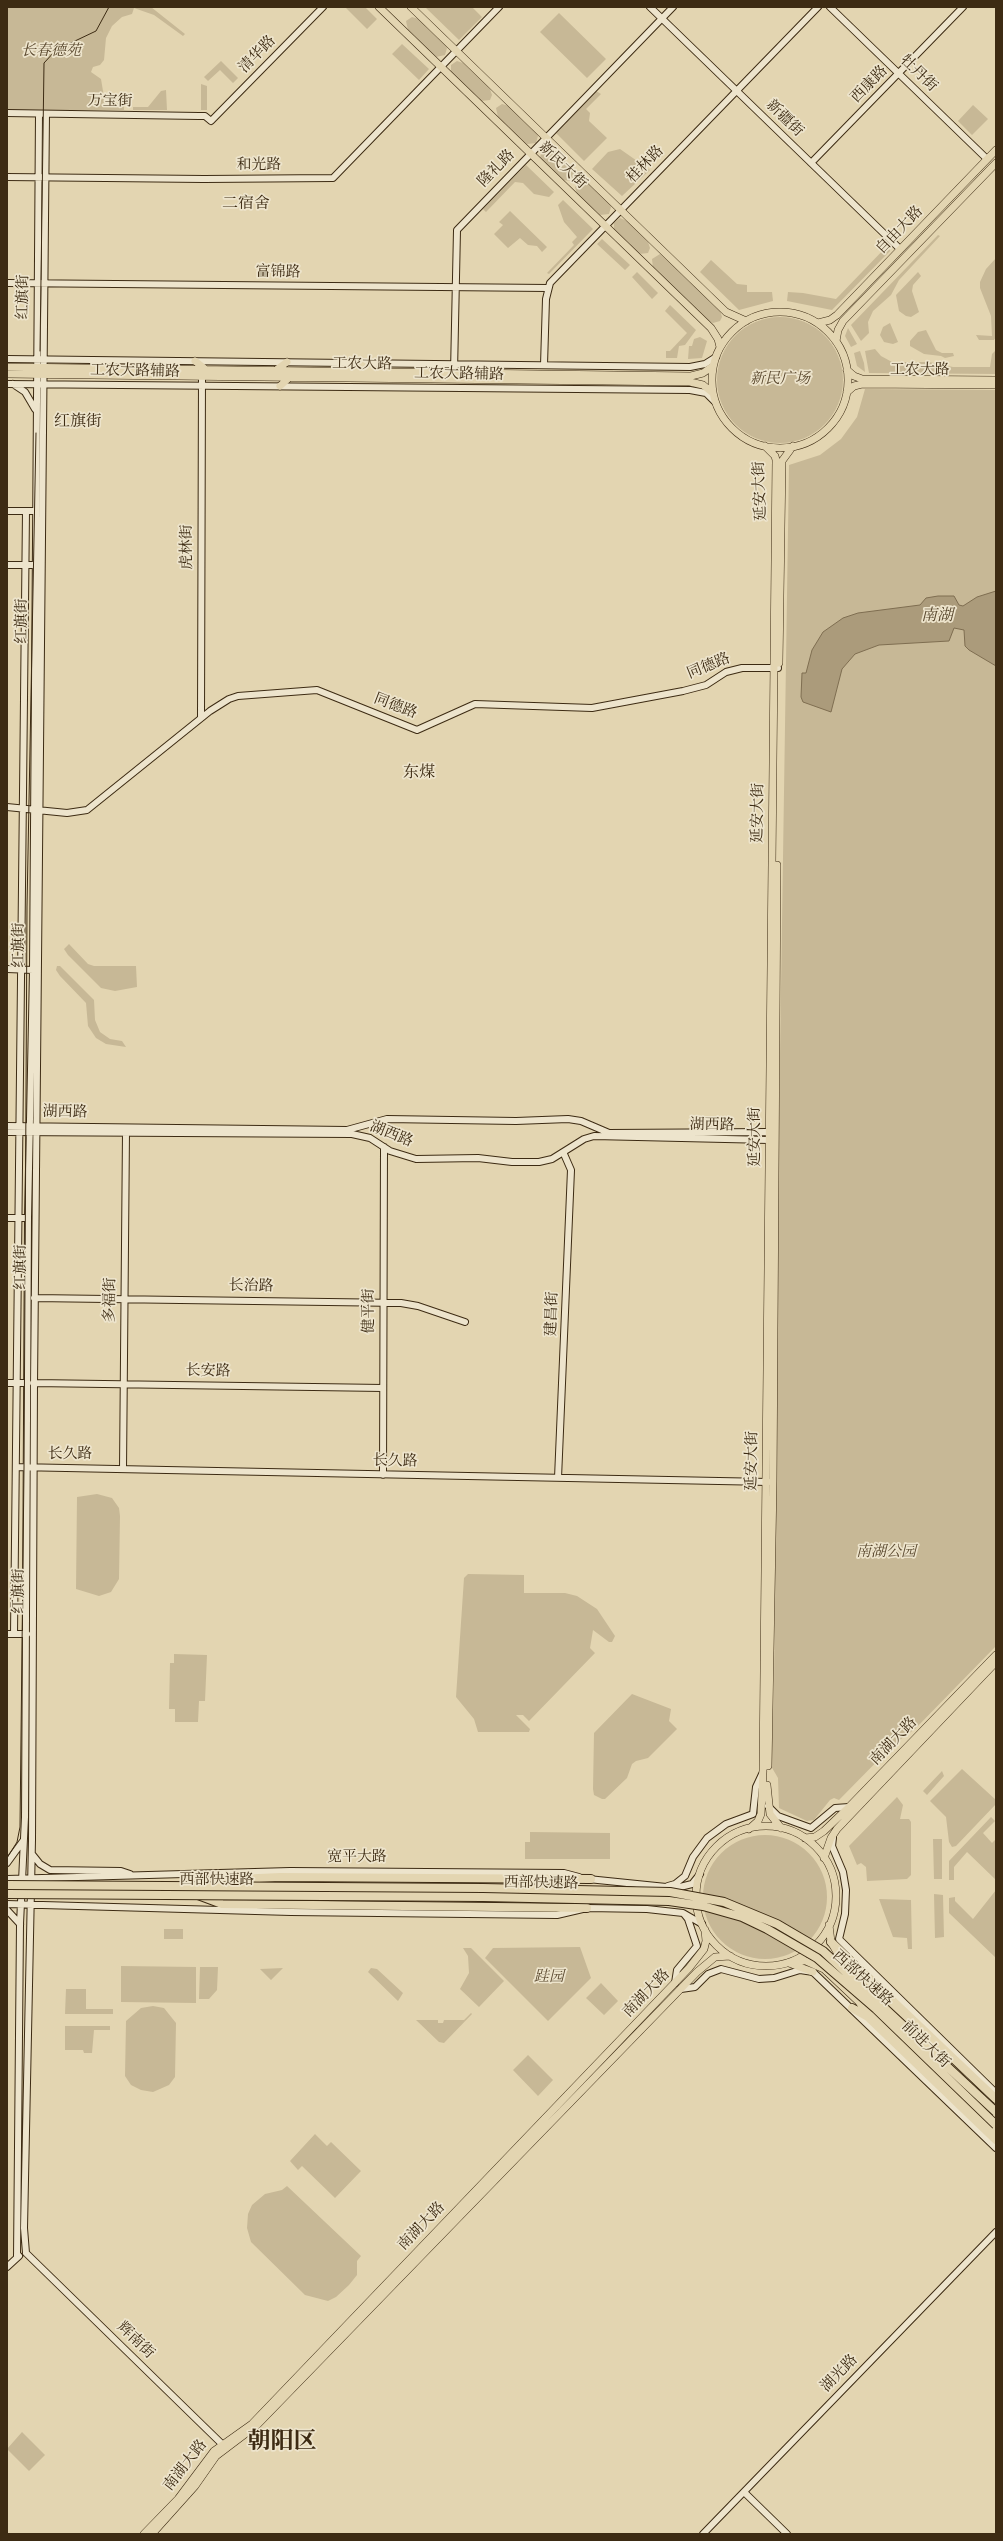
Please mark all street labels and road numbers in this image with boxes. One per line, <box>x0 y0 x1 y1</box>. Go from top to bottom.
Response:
street label: 清华路 <box>236 33 280 77</box>
street label: 牡丹街 <box>896 52 940 96</box>
street label: 西康路 <box>848 63 892 107</box>
street label: 万宝街 <box>87 93 133 111</box>
street label: 新疆街 <box>762 97 806 141</box>
street label: 新民大街 <box>534 139 590 193</box>
street label: 桂林路 <box>624 143 668 187</box>
street label: 隆礼路 <box>475 147 519 191</box>
street label: 和光路 <box>237 157 281 175</box>
street label: 自由大路 <box>873 203 927 259</box>
street label: 富锦路 <box>255 264 301 282</box>
street label: 红旗街 <box>15 274 33 320</box>
street label: 工农大路 <box>332 355 392 375</box>
street label: 工农大路辅路 <box>90 362 180 382</box>
street label: 工农大路 <box>890 362 950 380</box>
street label: 工农大路辅路 <box>414 365 504 385</box>
street label: 延安大街 <box>751 461 771 521</box>
street label: 虎林街 <box>179 525 197 569</box>
street label: 红旗街 <box>14 599 32 643</box>
street label: 同德路 <box>685 650 733 684</box>
street label: 同德路 <box>371 691 419 723</box>
street label: 延安大街 <box>749 783 769 843</box>
street label: 红旗街 <box>11 923 29 967</box>
street label: 湖西路 <box>42 1104 88 1122</box>
street label: 延安大街 <box>747 1107 765 1167</box>
street label: 湖西路 <box>689 1117 735 1135</box>
street label: 湖西路 <box>367 1118 415 1152</box>
street label: 红旗街 <box>13 1245 31 1289</box>
street label: 多福街 <box>102 1277 120 1323</box>
street label: 长治路 <box>228 1278 274 1296</box>
street label: 健平街 <box>361 1289 379 1333</box>
street label: 建昌街 <box>543 1291 563 1337</box>
street label: 长安路 <box>185 1363 231 1381</box>
street label: 延安大街 <box>743 1431 763 1491</box>
street label: 长久路 <box>48 1446 92 1464</box>
street label: 长久路 <box>372 1453 418 1471</box>
street label: 红旗街 <box>11 1569 29 1613</box>
street label: 南湖大路 <box>867 1714 921 1770</box>
street label: 宽平大路 <box>327 1849 387 1867</box>
street label: 西部快速路 <box>180 1872 254 1890</box>
street label: 西部快速路 <box>503 1874 579 1894</box>
street label: 西部快速路 <box>828 1947 896 2011</box>
street label: 南湖大路 <box>620 1966 674 2022</box>
street label: 前进大街 <box>897 2018 953 2072</box>
street label: 南湖大路 <box>395 2199 449 2255</box>
street label: 辉南街 <box>113 2319 157 2363</box>
street label: 湖光路 <box>818 2352 862 2396</box>
street label: 南湖大路 <box>160 2437 212 2495</box>

